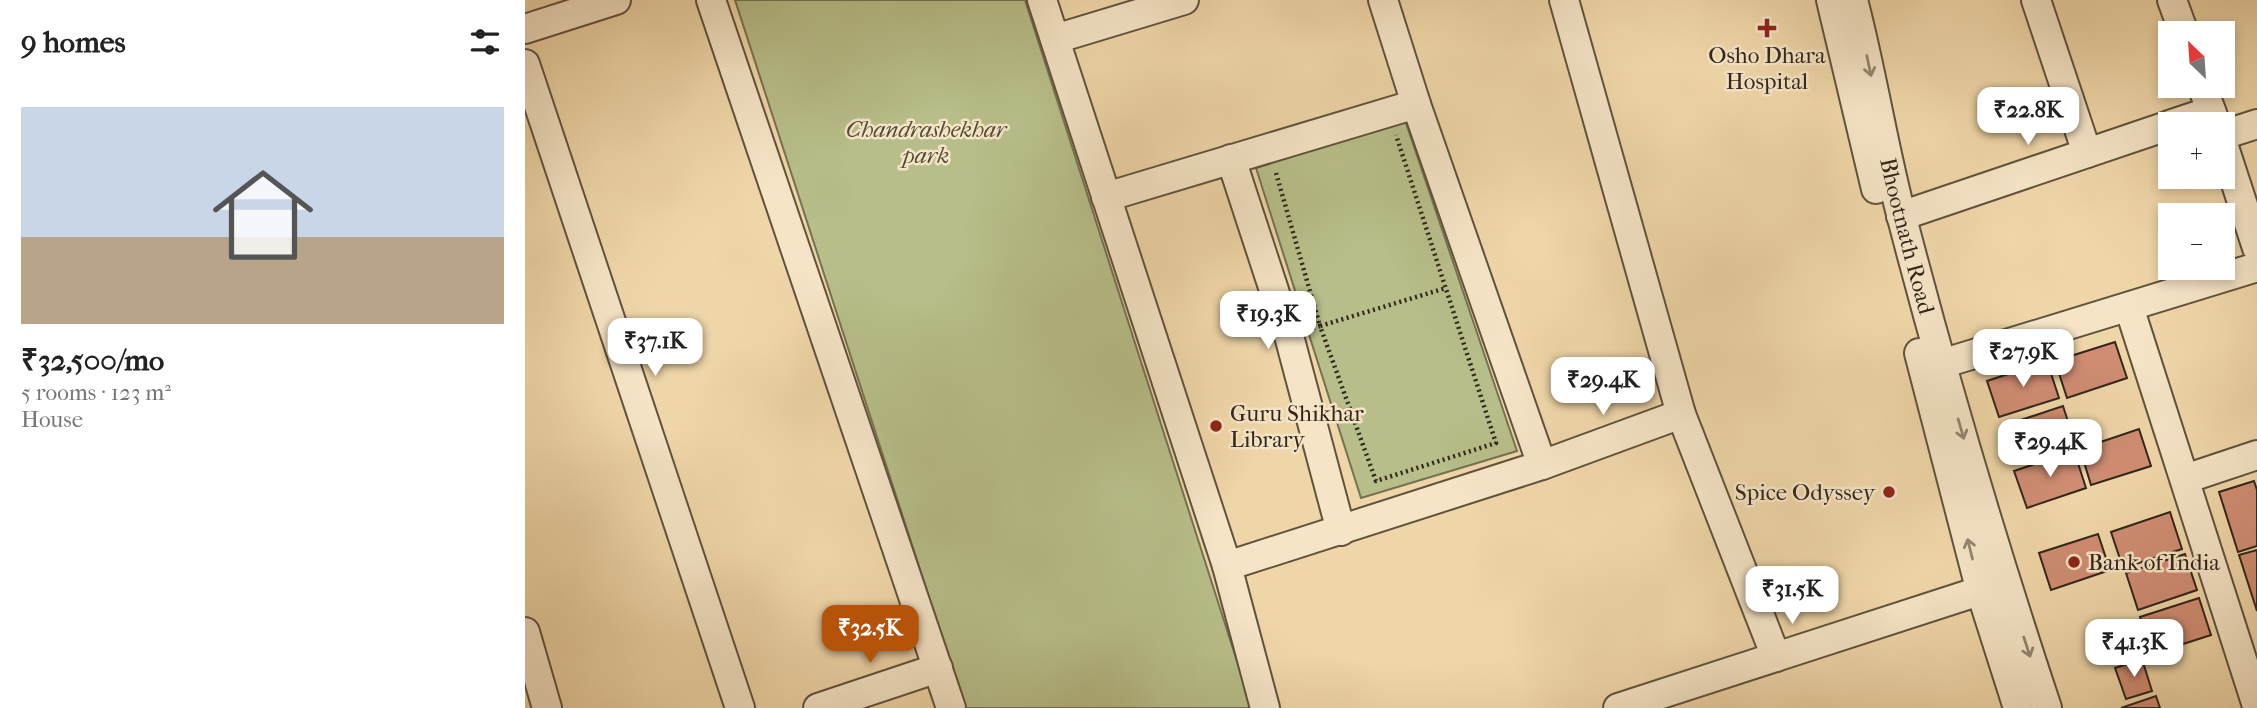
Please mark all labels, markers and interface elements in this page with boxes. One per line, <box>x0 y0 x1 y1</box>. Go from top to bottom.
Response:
marker: Osho Dhara Hospital <box>1757 18 1777 38</box>
north arrow <box>2158 21 2235 98</box>
map controls <box>2158 21 2235 280</box>
icon: filters <box>466 23 504 61</box>
text: 9 homes <box>21 25 126 60</box>
place label: Osho Dhara Hospital <box>1708 42 1826 95</box>
one-way arrow <box>1863 55 1876 77</box>
pin: ₹22.8K <box>1971 88 2085 147</box>
text: ₹22.8K <box>1993 96 2063 123</box>
button: + <box>2158 112 2235 189</box>
park label: Chandrashekhar park <box>846 116 1008 169</box>
icon: home <box>200 152 326 278</box>
street label: Bhootnath Road <box>1874 155 1940 318</box>
button: − <box>2158 203 2235 280</box>
pin: ₹19.3K <box>1211 292 1325 351</box>
text: ₹19.3K <box>1236 300 1300 327</box>
pin: ₹37.1K <box>598 318 712 378</box>
text: ₹37.1K <box>624 327 686 354</box>
pin: ₹27.9K <box>1966 330 2080 389</box>
text: ₹27.9K <box>1989 338 2057 365</box>
text: ₹32,500/mo <box>21 343 164 378</box>
pin: ₹29.4K <box>1546 358 1660 417</box>
text: ₹29.4K <box>1567 366 1639 393</box>
text: 5 rooms · 123 m² <box>21 379 171 406</box>
place label: Guru Shikhar Library <box>1230 400 1364 453</box>
text: House <box>21 406 83 433</box>
marker: Guru Shikhar Library <box>1208 418 1224 434</box>
one-way arrow <box>1955 418 1968 440</box>
pin: ₹29.4K <box>1993 420 2107 479</box>
text: ₹29.4K <box>2014 428 2086 455</box>
place label: Spice Odyssey <box>1735 479 1876 506</box>
marker: Spice Odyssey <box>1881 484 1897 500</box>
one-way arrow <box>1963 538 1976 561</box>
place label: Bank of India <box>2088 549 2220 576</box>
marker: Bank of India <box>2066 554 2082 570</box>
pin: ₹31.5K <box>1735 566 1849 626</box>
text: ₹31.5K <box>1762 575 1822 602</box>
pin: ₹32.5K <box>813 606 927 665</box>
text: ₹32.5K <box>838 614 902 641</box>
pin: ₹41.3K <box>2077 620 2191 679</box>
text: ₹41.3K <box>2101 628 2167 655</box>
one-way arrow <box>2021 636 2034 658</box>

